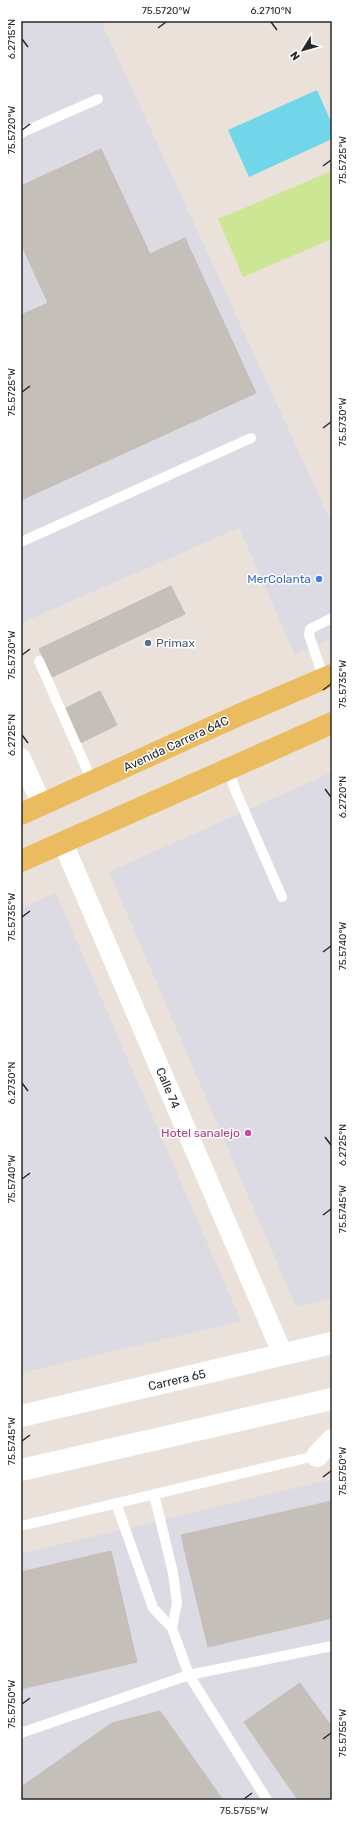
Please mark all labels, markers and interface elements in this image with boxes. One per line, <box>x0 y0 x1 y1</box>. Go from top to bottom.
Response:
text: 75.5720°W <box>142 5 190 17</box>
text: 6.2710°N <box>250 5 292 17</box>
text: 6.2715°N <box>6 19 18 59</box>
north arrow <box>283 30 323 70</box>
text: N <box>288 49 303 63</box>
text: 75.5720°W <box>6 106 18 154</box>
text: 75.5725°W <box>337 136 349 184</box>
text: 75.5725°W <box>6 368 18 416</box>
text: 75.5730°W <box>337 398 349 446</box>
place label: MerColanta <box>247 572 311 586</box>
marker: MerColanta <box>314 574 324 584</box>
text: 75.5730°W <box>6 631 18 679</box>
place label: Primax <box>156 636 195 650</box>
marker: Primax <box>143 638 153 648</box>
text: 75.5735°W <box>337 660 349 708</box>
street label: Avenida Carrera 64C <box>121 713 231 775</box>
text: 6.2725°N <box>6 714 18 756</box>
text: 6.2720°N <box>337 776 349 818</box>
text: 75.5735°W <box>6 893 18 941</box>
text: 75.5740°W <box>337 922 349 970</box>
text: 6.2730°N <box>6 1062 18 1104</box>
street label: Calle 74 <box>153 1065 183 1111</box>
text: 6.2725°N <box>337 1124 349 1166</box>
place label: Hotel sanalejo <box>161 1126 240 1140</box>
marker: Hotel sanalejo <box>243 1128 253 1138</box>
text: 75.5740°W <box>6 1155 18 1203</box>
text: 75.5745°W <box>337 1185 349 1233</box>
street label: Carrera 65 <box>147 1367 207 1393</box>
text: 75.5745°W <box>6 1417 18 1465</box>
text: 75.5750°W <box>337 1447 349 1495</box>
text: 75.5750°W <box>6 1680 18 1728</box>
text: 75.5755°W <box>337 1709 349 1757</box>
text: 75.5755°W <box>220 1805 268 1817</box>

